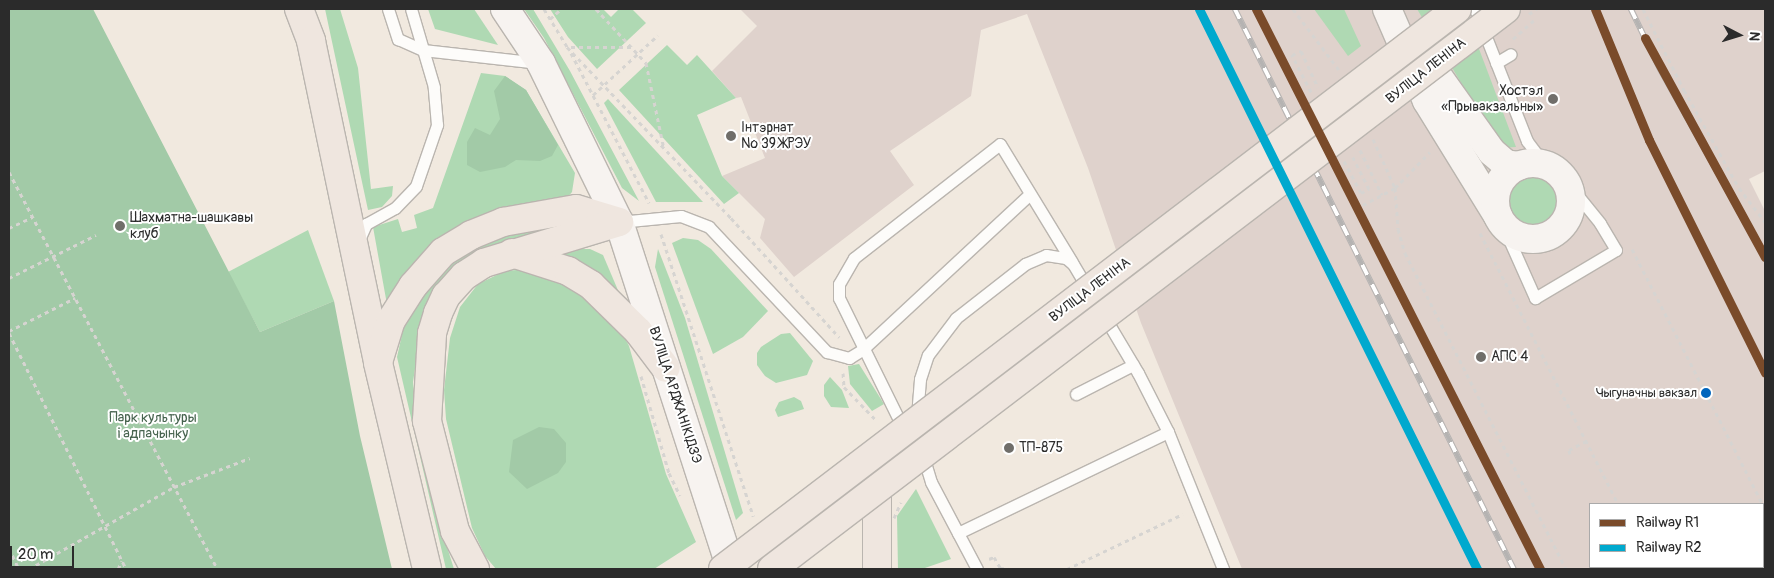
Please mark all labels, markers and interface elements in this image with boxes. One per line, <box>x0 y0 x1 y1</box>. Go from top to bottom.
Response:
north arrow <box>1714 10 1764 60</box>
text: N <box>1746 31 1763 42</box>
street label: ВУЛІЦА ЛЕНІНА <box>1383 34 1469 108</box>
place label: Хостэл «Прывакзальны» <box>1441 83 1543 115</box>
marker: Хостэл «Прывакзальны» <box>1547 93 1559 105</box>
place label: Інтэрнат № 39 ЖРЭУ <box>741 120 811 152</box>
marker: Інтэрнат № 39 ЖРЭУ <box>725 130 737 142</box>
place label: Шахматна-шашкавы клуб <box>130 210 253 242</box>
marker: Шахматна-шашкавы клуб <box>114 220 126 232</box>
street label: ВУЛІЦА ЛЕНІНА <box>1046 254 1134 326</box>
street label: ВУЛІЦА АРДЖАНІКІДЗЭ <box>645 325 705 465</box>
place label: АПС 4 <box>1491 349 1528 365</box>
marker: АПС 4 <box>1475 351 1487 363</box>
place label: Чыгуначны вакзал <box>1596 385 1697 401</box>
marker: Чыгуначны вакзал <box>1701 388 1711 398</box>
park label: Парк культуры і адпачынку <box>109 410 197 442</box>
place label: ТП-875 <box>1019 440 1063 456</box>
marker: ТП-875 <box>1003 442 1015 454</box>
legend <box>1589 503 1764 568</box>
text: Railway R1 <box>1636 513 1699 532</box>
scale bar <box>12 536 76 568</box>
text: Railway R2 <box>1636 538 1702 557</box>
text: 20 m <box>18 545 53 564</box>

